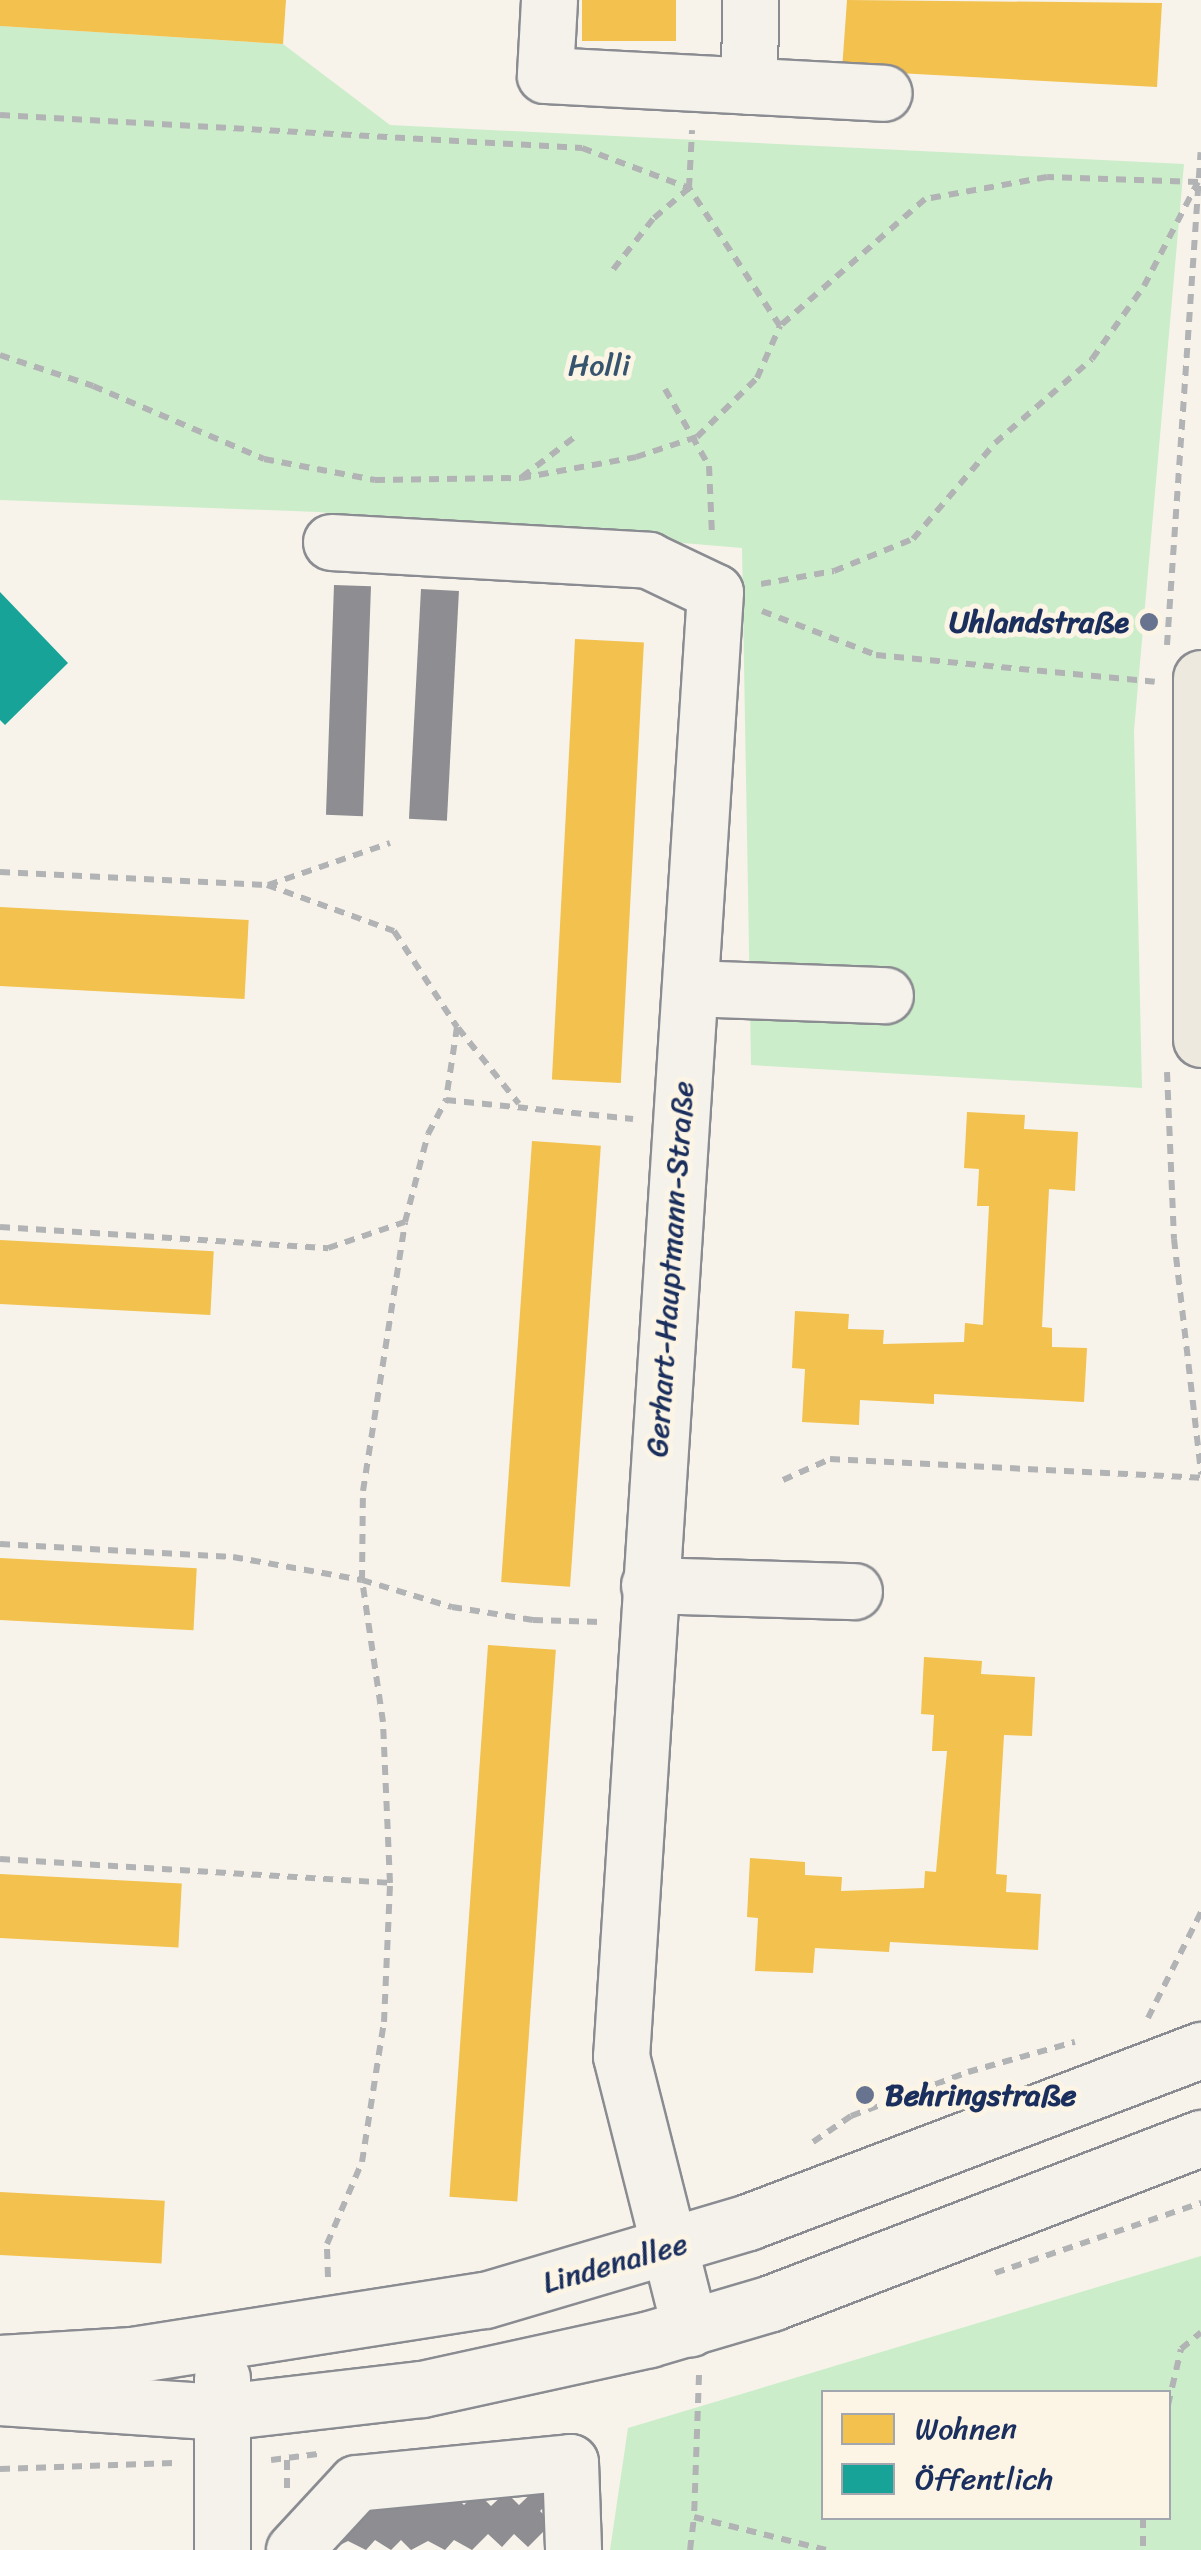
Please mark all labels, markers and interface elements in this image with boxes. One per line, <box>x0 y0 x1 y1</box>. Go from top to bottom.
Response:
park label: Holli <box>568 347 630 383</box>
place label: Uhlandstraße <box>949 604 1129 640</box>
marker: Uhlandstraße <box>1138 611 1160 633</box>
street label: Gerhart-Hauptmann-Straße <box>639 1080 701 1458</box>
place label: Behringstraße <box>885 2077 1076 2113</box>
marker: Behringstraße <box>854 2084 876 2106</box>
street label: Lindenallee <box>539 2225 691 2301</box>
legend <box>821 2390 1171 2520</box>
text: Wohnen <box>915 2402 1017 2456</box>
text: Öffentlich <box>915 2452 1053 2506</box>

